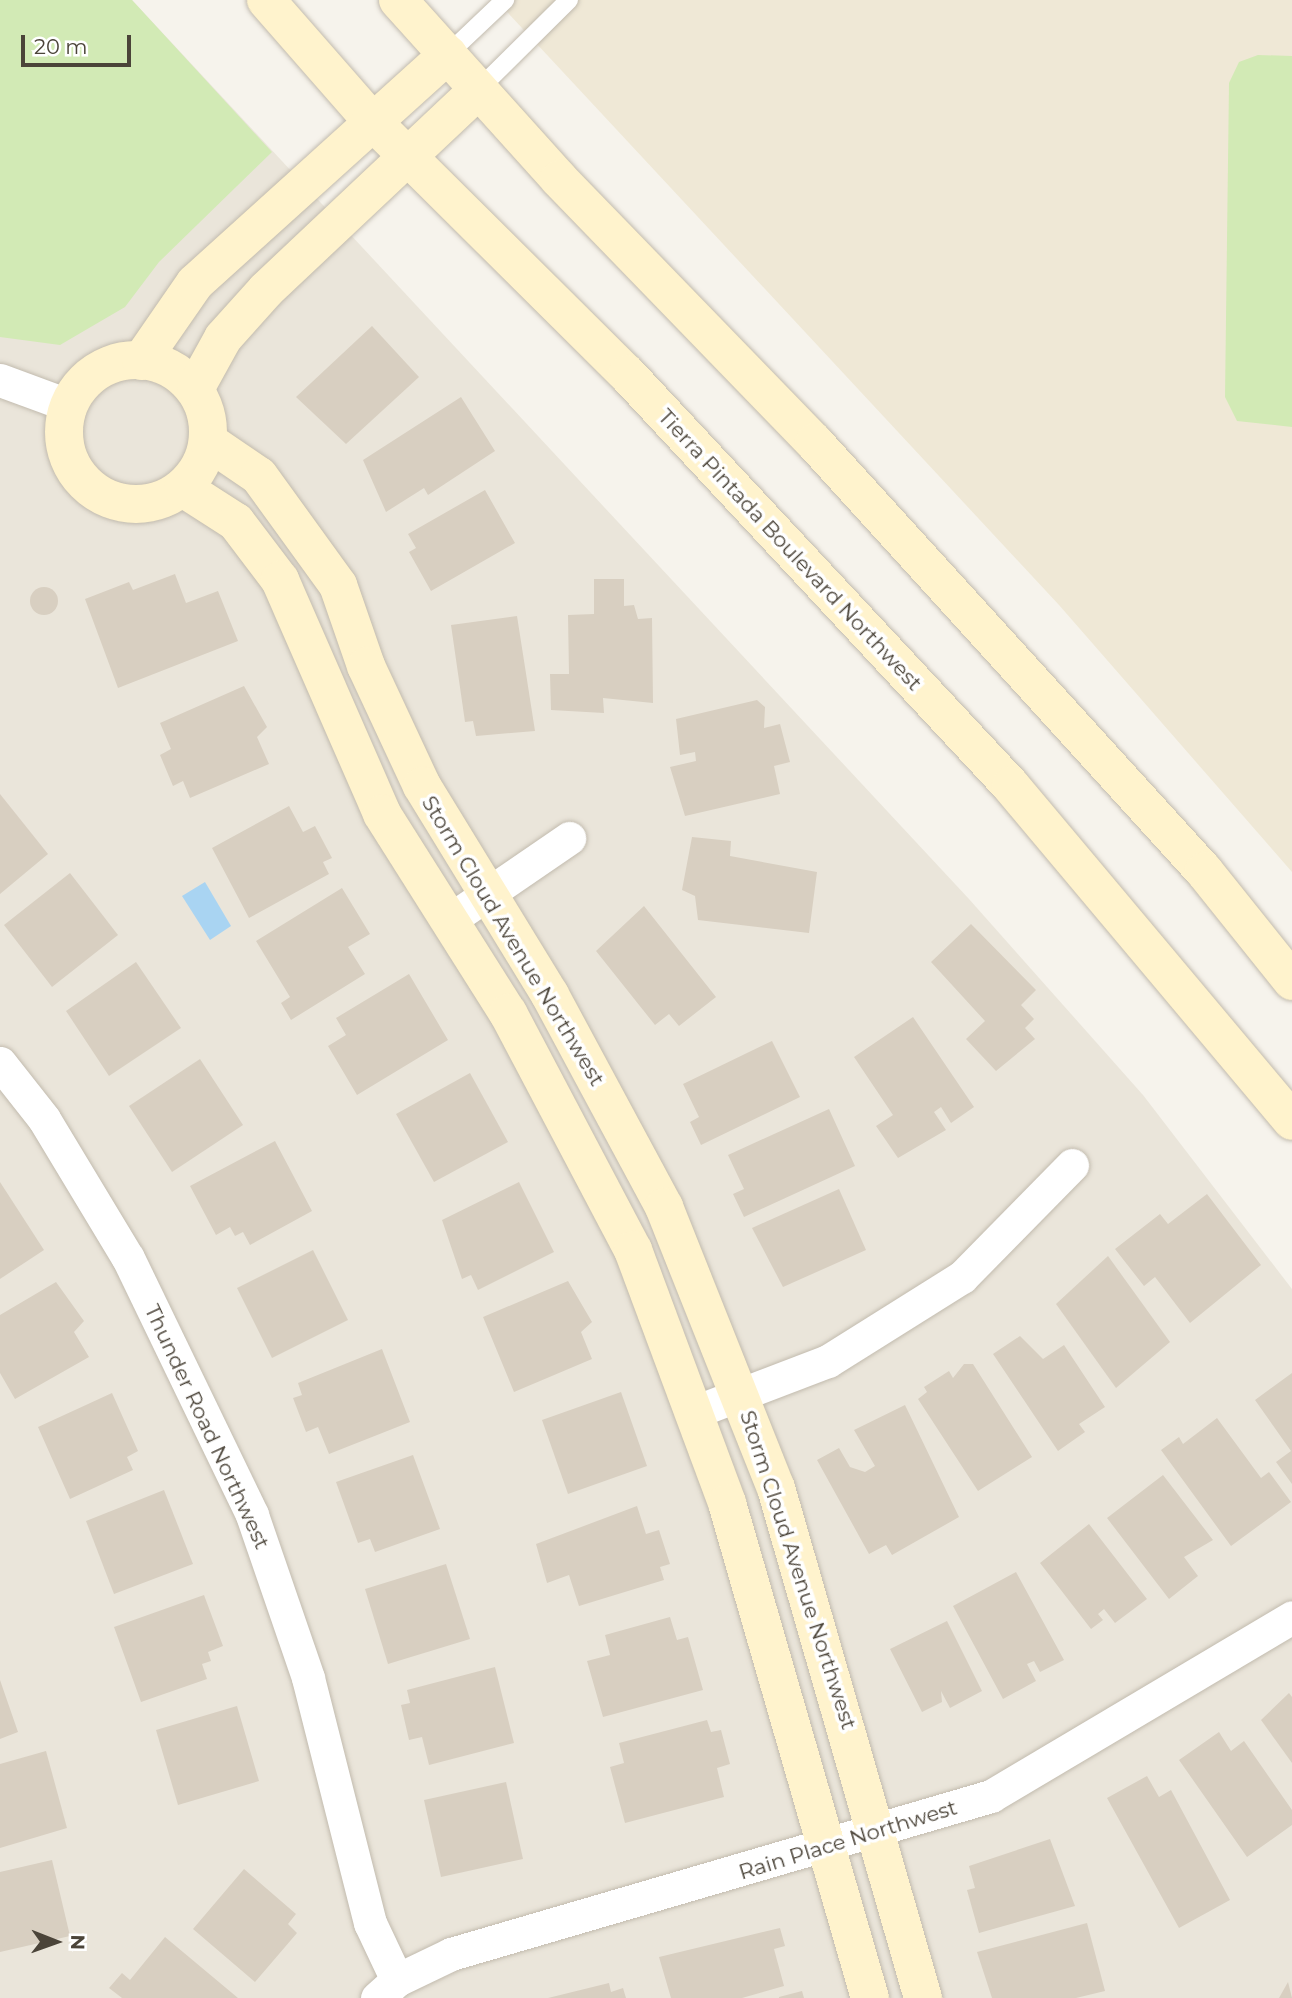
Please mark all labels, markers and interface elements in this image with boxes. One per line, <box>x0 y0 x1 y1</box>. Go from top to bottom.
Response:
scale bar <box>24 21 135 65</box>
text: 20 m <box>34 34 88 59</box>
street label: Tierra Pintada Boulevard Northwest <box>653 404 927 696</box>
street label: Storm Cloud Avenue Northwest <box>416 792 610 1090</box>
street label: Thunder Road Northwest <box>139 1301 275 1553</box>
street label: Storm Cloud Avenue Northwest <box>734 1407 862 1733</box>
street label: Rain Place Northwest <box>736 1795 960 1885</box>
north arrow <box>21 1907 91 1977</box>
text: N <box>66 1934 89 1950</box>

